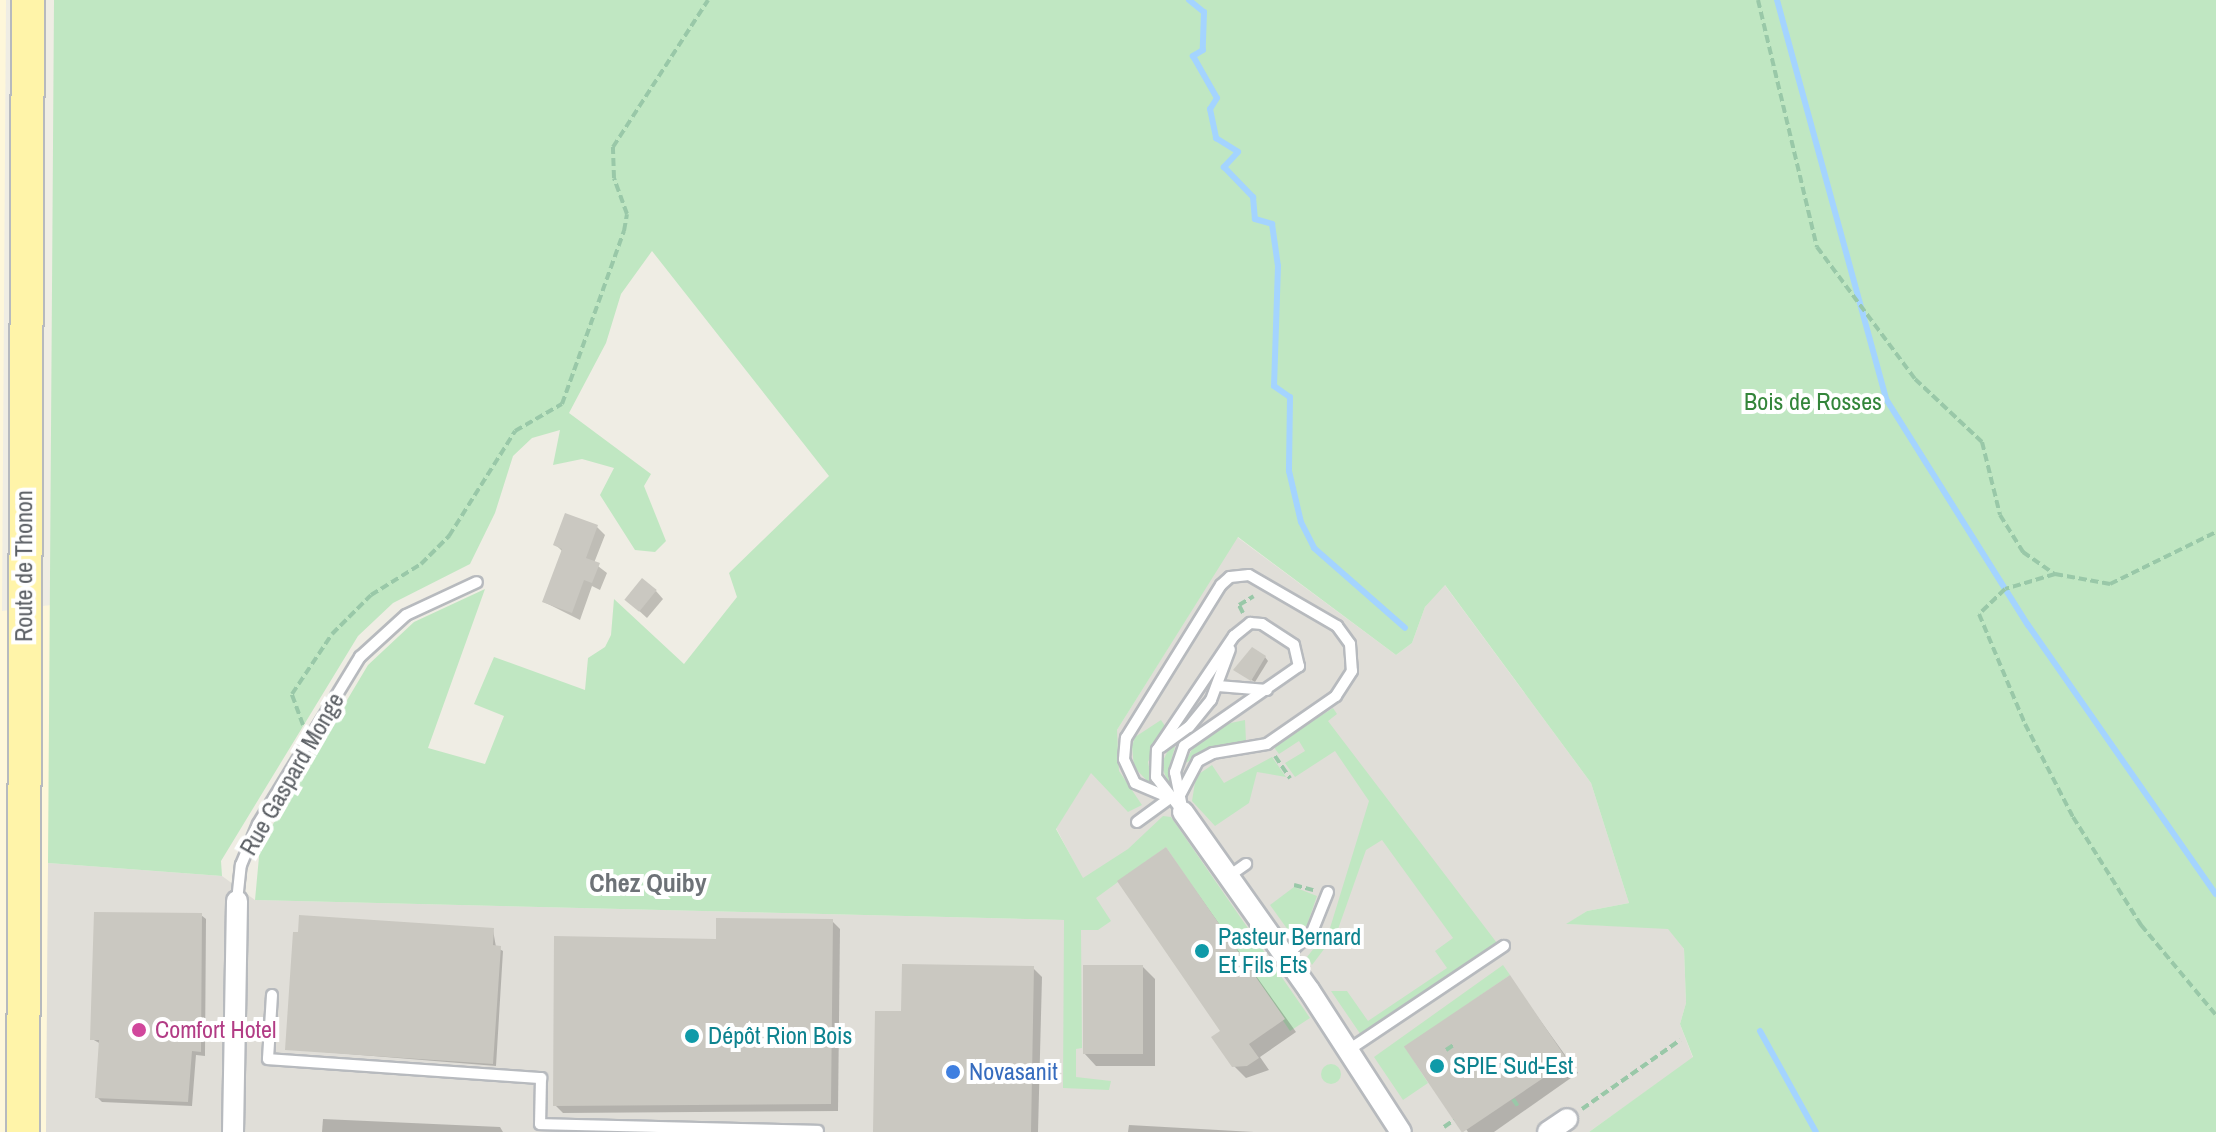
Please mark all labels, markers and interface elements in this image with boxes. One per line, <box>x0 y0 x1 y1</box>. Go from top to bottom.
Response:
park label: Bois de Rosses <box>1744 388 1882 416</box>
street label: Route de Thonon <box>10 490 38 642</box>
street label: Rue Gaspard Monge <box>234 688 350 860</box>
district label: Chez Quiby <box>589 867 707 899</box>
place label: Pasteur Bernard Et Fils Ets <box>1218 923 1361 979</box>
marker: Pasteur Bernard Et Fils Ets <box>1193 942 1211 960</box>
place label: Comfort Hotel <box>155 1016 276 1044</box>
marker: Comfort Hotel <box>130 1021 148 1039</box>
place label: Dépôt Rion Bois <box>708 1022 852 1050</box>
marker: Dépôt Rion Bois <box>683 1027 701 1045</box>
place label: SPIE Sud-Est <box>1453 1052 1573 1080</box>
marker: SPIE Sud-Est <box>1428 1057 1446 1075</box>
place label: Novasanit <box>969 1058 1058 1086</box>
marker: Novasanit <box>944 1063 962 1081</box>

